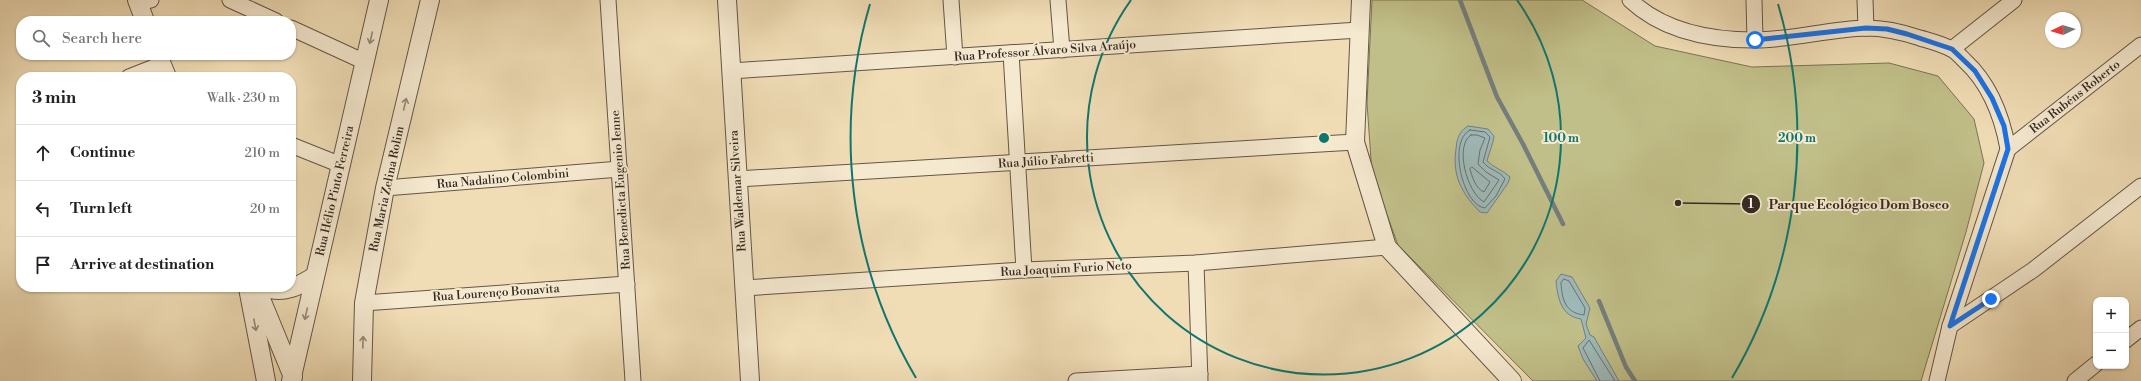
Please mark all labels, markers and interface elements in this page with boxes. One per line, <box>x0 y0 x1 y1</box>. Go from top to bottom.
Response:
north arrow <box>2045 12 2081 48</box>
search box <box>16 16 296 60</box>
icon: search <box>30 27 52 49</box>
text: Search here <box>62 29 142 48</box>
one-way arrow <box>366 31 374 44</box>
route start <box>1746 31 1764 49</box>
street label: Rua Professor Álvaro Silva Araújo <box>953 35 1137 65</box>
street label: Rua Rubéns Roberto <box>2027 57 2123 137</box>
text: 3 min <box>32 87 76 109</box>
text: Walk · 230 m <box>207 90 280 106</box>
one-way arrow <box>402 98 409 111</box>
street label: Rua Benedicta Eugenio Ienne <box>608 110 634 270</box>
street label: Rua Hélio Pinto Ferreira <box>313 123 358 258</box>
street label: Rua Maria Zelina Rolim <box>366 124 408 253</box>
street label: Rua Waldemar Silveira <box>726 129 750 252</box>
centre of rings <box>1317 131 1331 145</box>
text: 100 m <box>1543 131 1579 146</box>
text: 200 m <box>1778 131 1816 146</box>
icon: ahead <box>32 142 54 164</box>
text: Continue <box>70 143 135 162</box>
text: 210 m <box>245 145 280 161</box>
street label: Rua Júlio Fabretti <box>998 150 1094 172</box>
street label: Rua Nadalino Colombini <box>436 166 570 192</box>
callout: Parque Ecológico Dom Bosco <box>1741 192 1958 217</box>
text: 1 <box>1748 197 1754 212</box>
text: Parque Ecológico Dom Bosco <box>1769 197 1950 213</box>
icon: left <box>32 198 54 220</box>
text: Turn left <box>70 199 132 218</box>
text: 20 m <box>250 201 280 217</box>
icon: arrive <box>32 254 54 276</box>
text: Arrive at destination <box>70 255 214 274</box>
street label: Rua Joaquim Furio Neto <box>1000 258 1132 280</box>
street label: Rua Lourenço Bonavita <box>432 281 561 305</box>
route end <box>1982 290 2000 308</box>
map controls <box>2093 297 2129 369</box>
button: + <box>2093 297 2129 333</box>
one-way arrow <box>302 308 309 321</box>
one-way arrow <box>251 318 259 331</box>
button: − <box>2093 333 2129 369</box>
one-way arrow <box>359 336 367 349</box>

